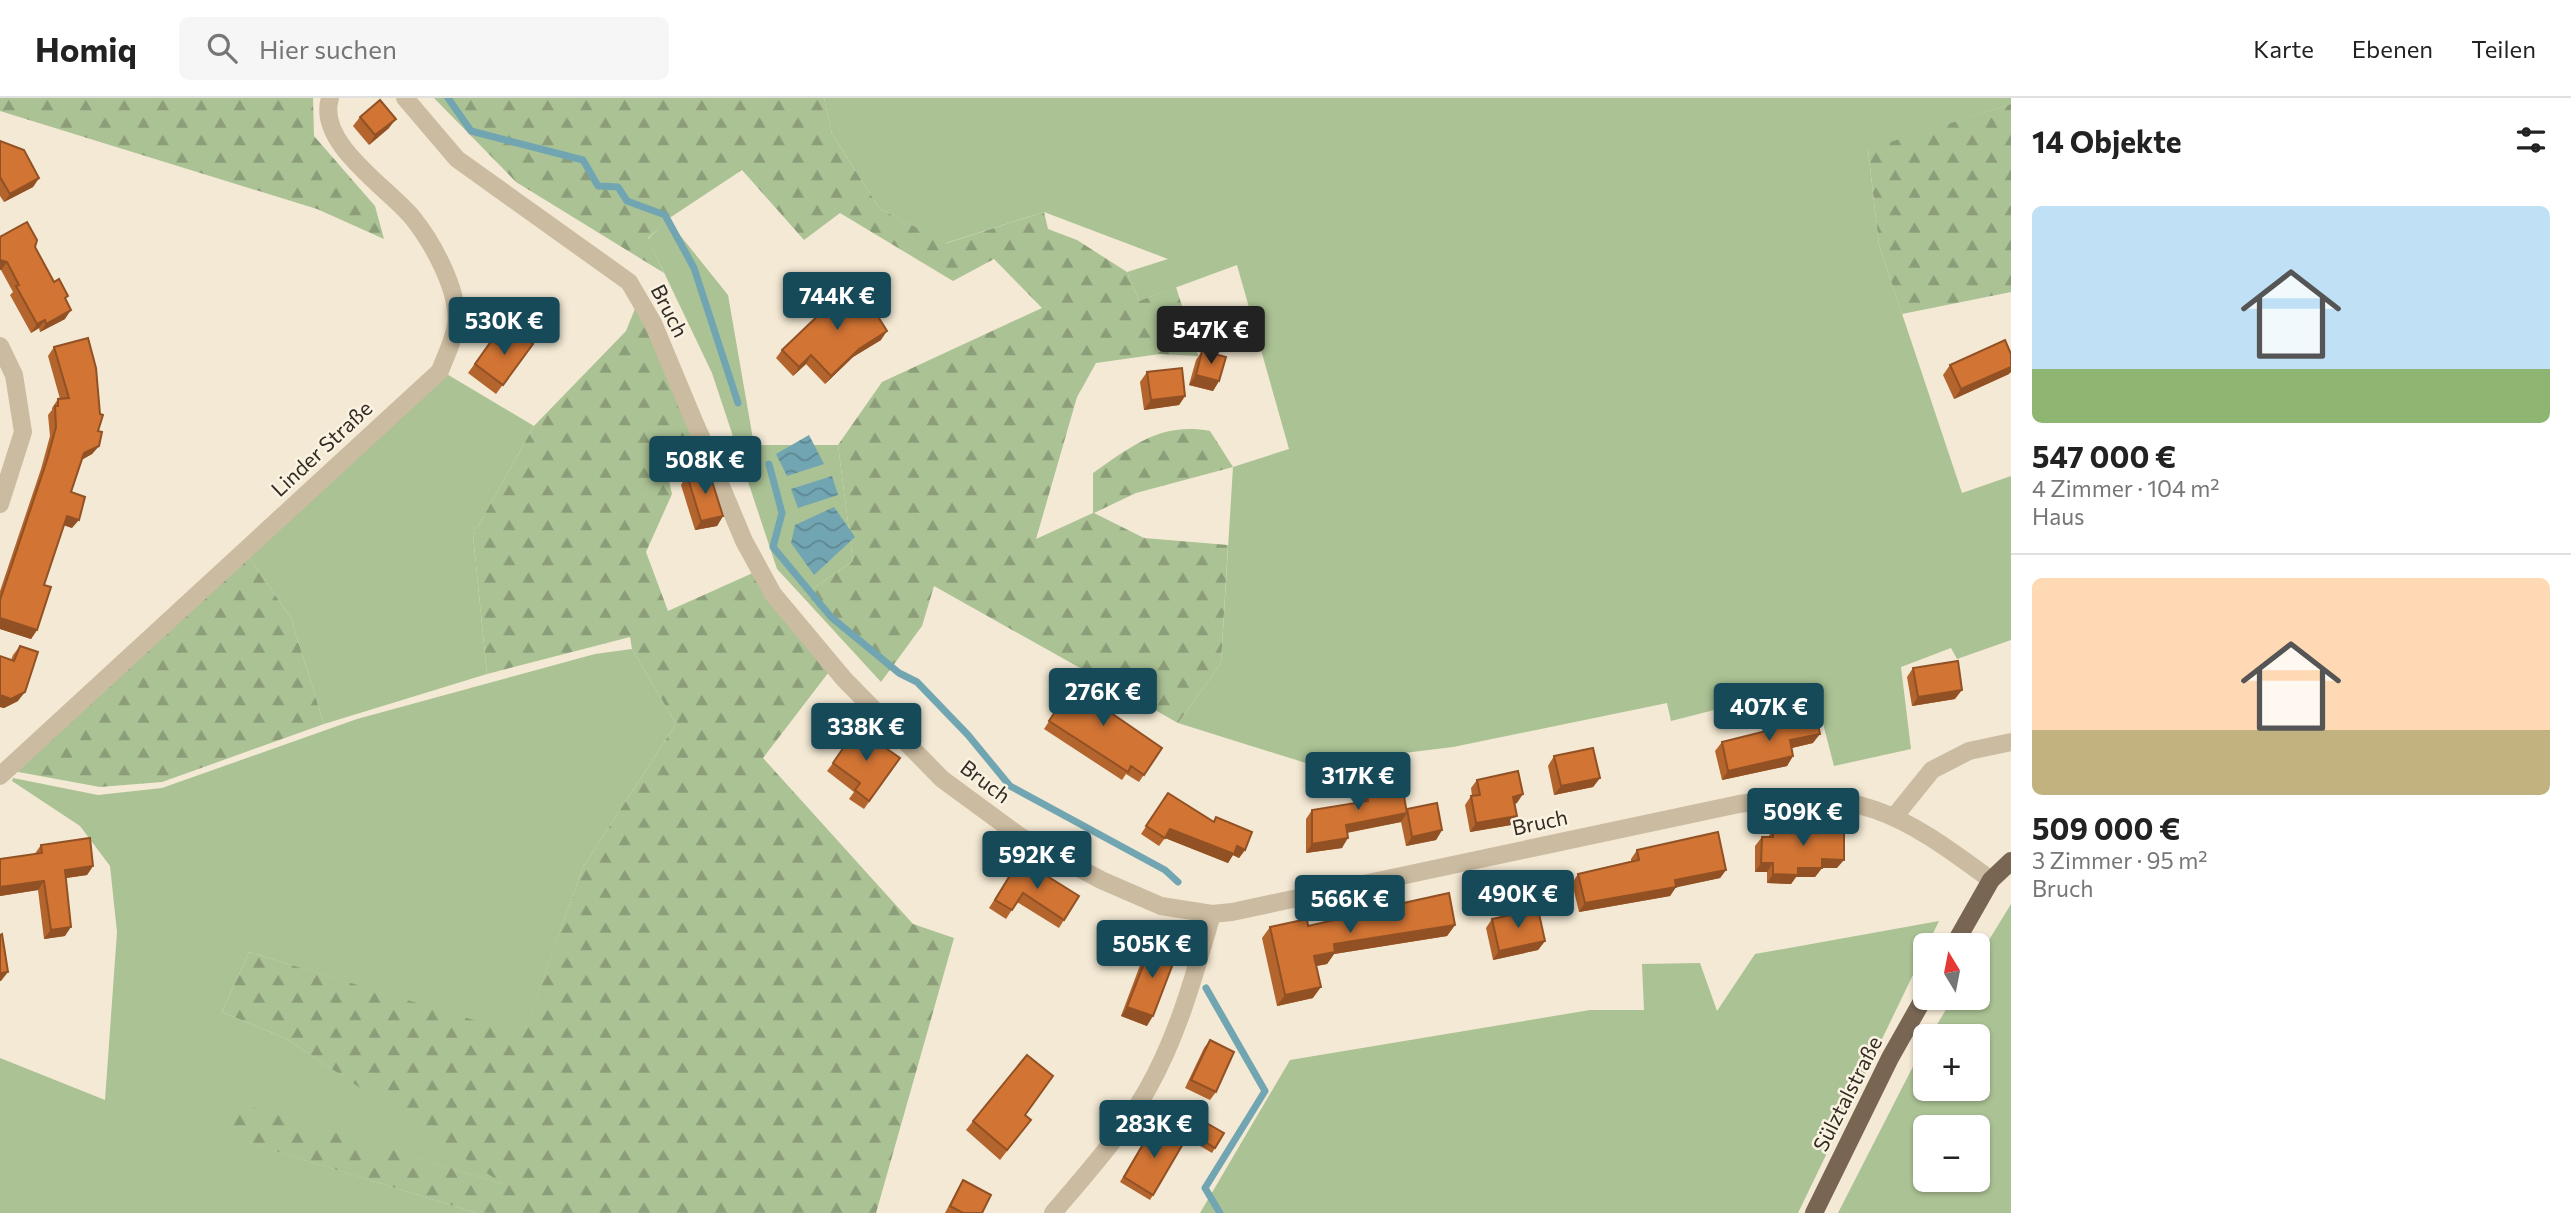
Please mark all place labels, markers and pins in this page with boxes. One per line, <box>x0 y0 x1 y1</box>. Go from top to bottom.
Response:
pin: 744K € <box>780 272 894 332</box>
pin: 530K € <box>447 298 561 357</box>
pin: 547K € <box>1154 306 1268 366</box>
pin: 508K € <box>648 436 762 496</box>
pin: 276K € <box>1046 668 1160 728</box>
pin: 407K € <box>1712 684 1826 743</box>
pin: 338K € <box>809 704 923 763</box>
pin: 317K € <box>1301 752 1415 812</box>
pin: 509K € <box>1746 788 1860 848</box>
pin: 592K € <box>980 832 1094 891</box>
pin: 490K € <box>1461 870 1575 930</box>
pin: 566K € <box>1293 876 1407 935</box>
pin: 505K € <box>1095 920 1209 980</box>
pin: 283K € <box>1097 1100 1211 1160</box>

